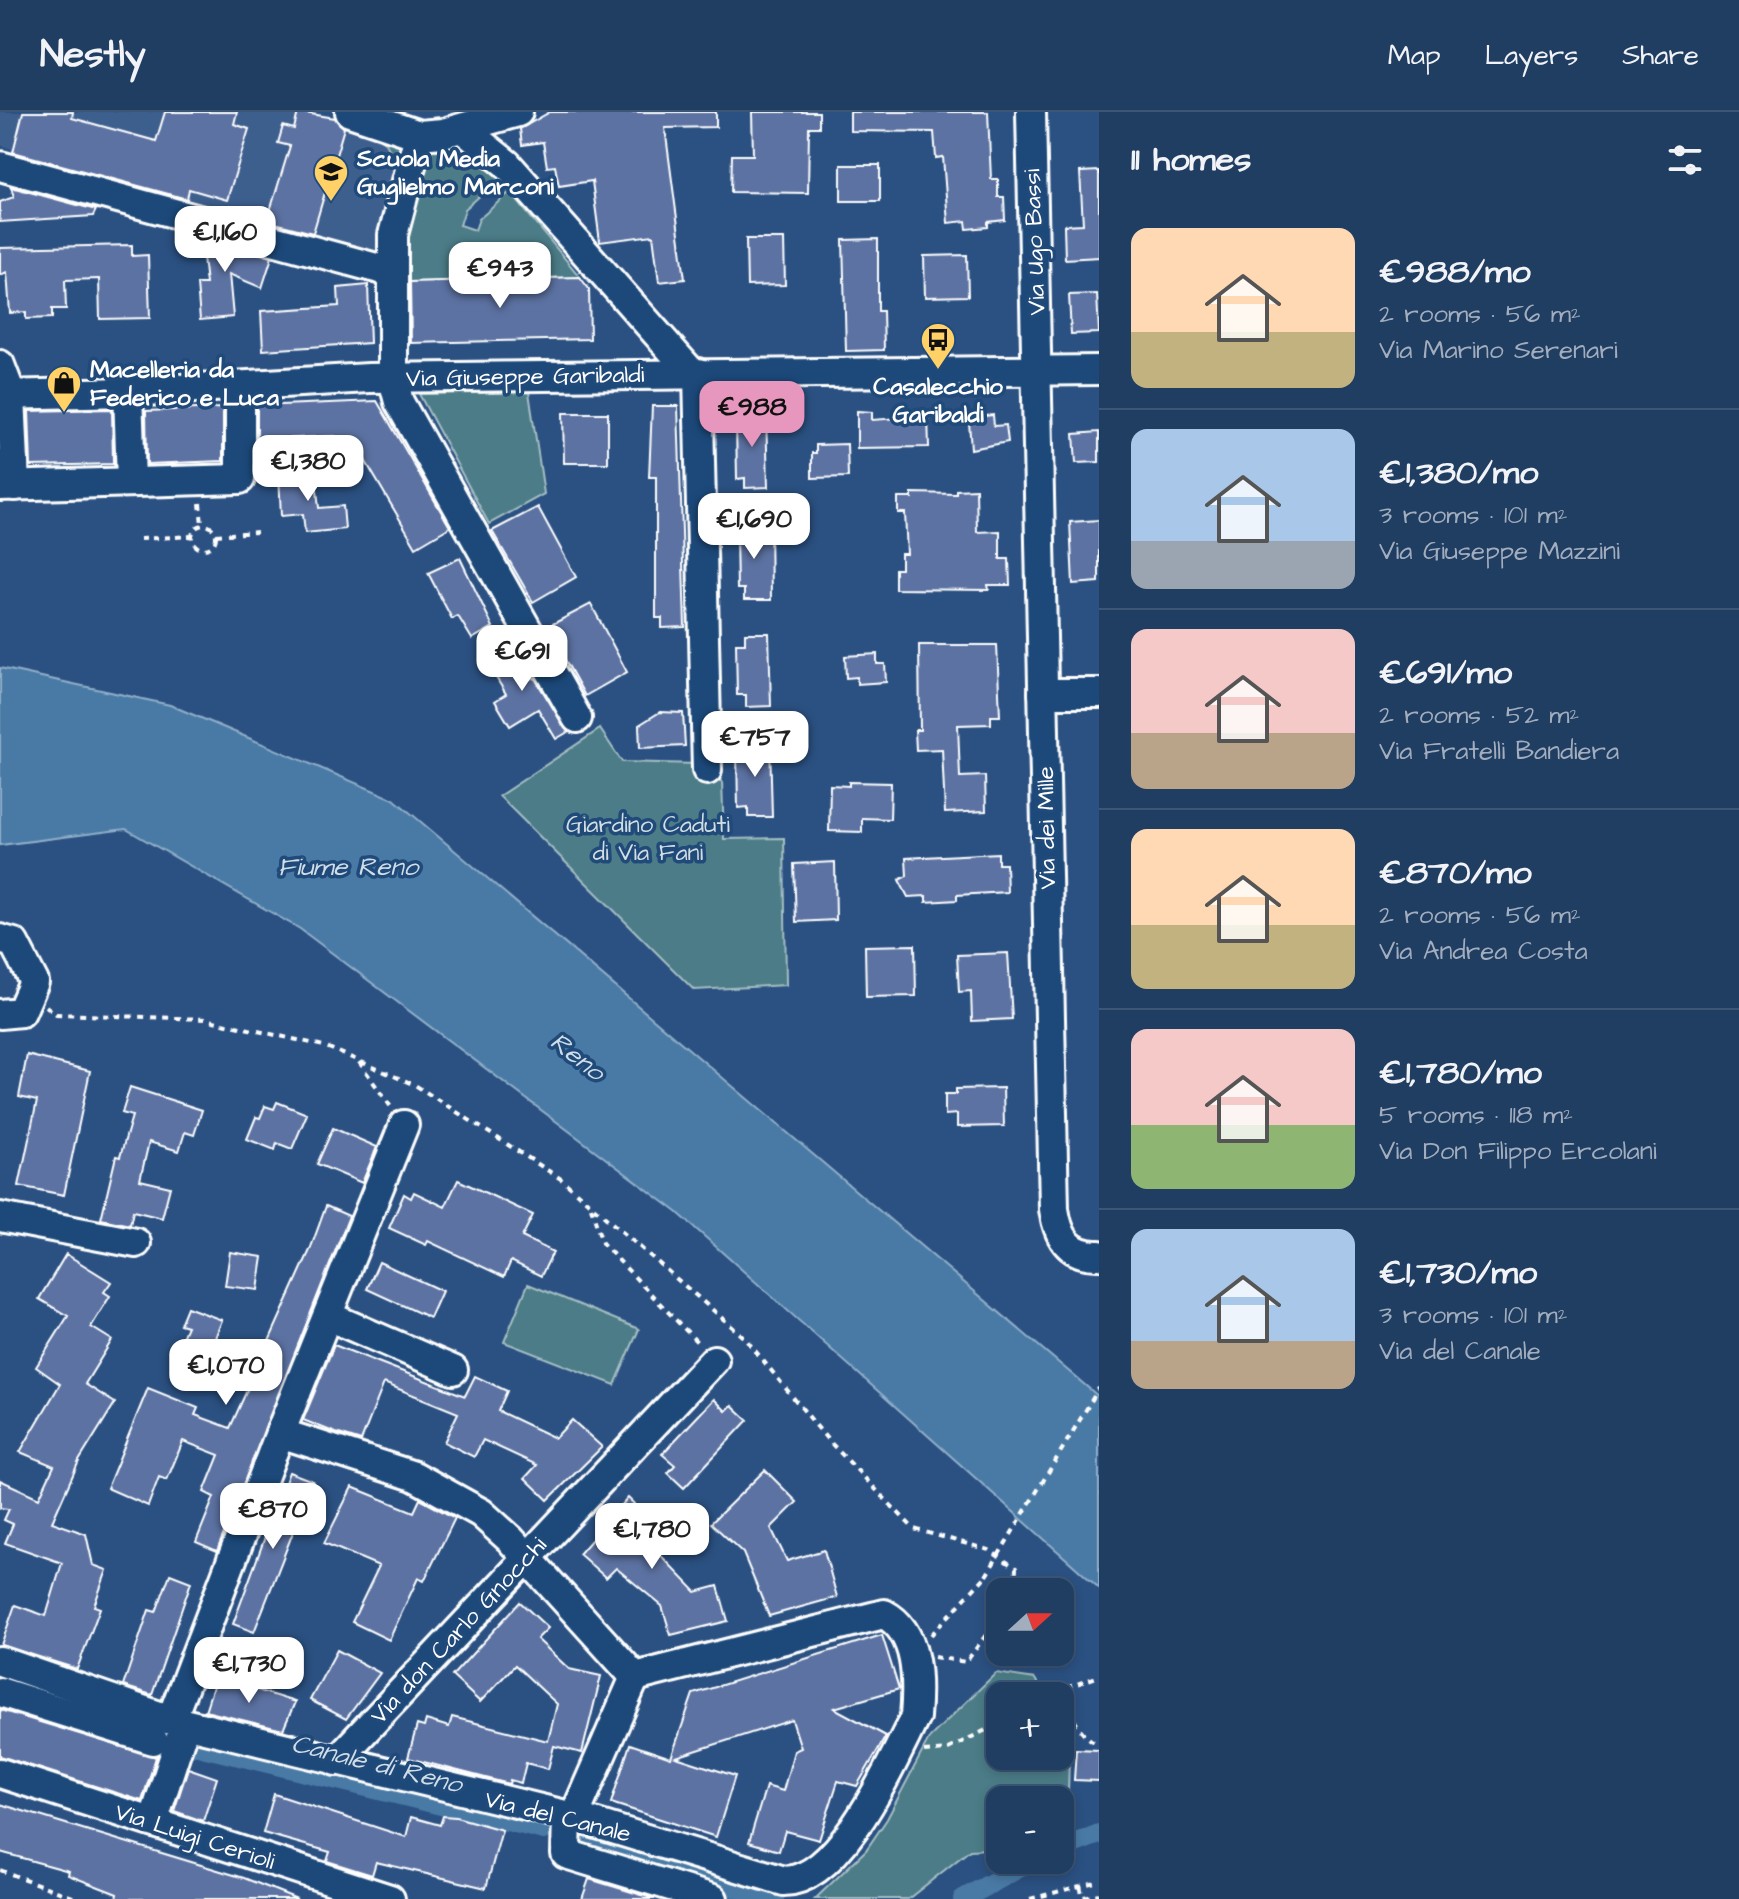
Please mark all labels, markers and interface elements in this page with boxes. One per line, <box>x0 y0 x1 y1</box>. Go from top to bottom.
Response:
text: Nestly <box>40 29 146 81</box>
text: Map <box>1388 36 1441 75</box>
text: Layers <box>1485 36 1578 75</box>
text: Share <box>1622 36 1699 75</box>
text: 11 homes <box>1131 136 1251 184</box>
icon: filters <box>1663 138 1707 182</box>
place label: Scuola Media Guglielmo Marconi <box>356 142 554 205</box>
school or university icon: Scuola Media Guglielmo Marconi <box>312 153 350 203</box>
street label: Via Ugo Bassi <box>1015 168 1056 316</box>
pin: €1,160 <box>160 206 290 274</box>
text: €1,160 <box>193 214 257 250</box>
pin: €943 <box>453 242 547 310</box>
text: €988/mo <box>1379 248 1531 296</box>
text: €943 <box>467 250 533 286</box>
icon: home <box>1195 260 1291 356</box>
text: 2 rooms · 56 m² <box>1379 296 1581 332</box>
bus stop icon: Casalecchio Garibaldi <box>919 321 957 371</box>
text: Via Marino Serenari <box>1379 332 1618 368</box>
place label: Macelleria da Federico e Luca <box>90 353 280 415</box>
street label: Via Giuseppe Garibaldi <box>406 358 645 396</box>
shop icon: Macelleria da Federico e Luca <box>45 364 83 414</box>
place label: Casalecchio Garibaldi <box>873 370 1003 432</box>
pin: €988 <box>705 381 799 449</box>
text: €988 <box>717 389 787 425</box>
pin: €1,380 <box>243 435 373 503</box>
text: €1,380 <box>270 443 346 479</box>
text: €1,380/mo <box>1379 449 1538 497</box>
icon: home <box>1195 461 1291 557</box>
pin: €1,690 <box>689 493 819 561</box>
text: 3 rooms · 101 m² <box>1379 497 1567 533</box>
text: €1,690 <box>716 501 792 537</box>
text: Via Giuseppe Mazzini <box>1379 533 1620 569</box>
pin: €691 <box>475 625 569 693</box>
text: €691 <box>494 633 550 669</box>
text: €691/mo <box>1379 649 1512 697</box>
icon: home <box>1195 661 1291 757</box>
text: 2 rooms · 52 m² <box>1379 697 1579 733</box>
pin: €757 <box>708 711 802 779</box>
text: €757 <box>719 719 791 755</box>
text: Via Fratelli Bandiera <box>1379 733 1619 769</box>
street label: Via dei Mille <box>1029 766 1065 890</box>
park label: Giardino Caduti di Via Fani <box>566 808 730 870</box>
water label: Fiume Reno <box>278 849 420 885</box>
text: €870/mo <box>1379 849 1532 897</box>
icon: home <box>1195 861 1291 957</box>
text: 2 rooms · 56 m² <box>1379 897 1581 933</box>
text: Via Andrea Costa <box>1379 933 1588 969</box>
water label: Reno <box>543 1024 614 1091</box>
text: €1,780/mo <box>1379 1049 1542 1097</box>
icon: home <box>1195 1061 1291 1157</box>
text: 5 rooms · 118 m² <box>1379 1097 1573 1133</box>
text: Via Don Filippo Ercolani <box>1379 1133 1657 1169</box>
text: €1,730/mo <box>1379 1249 1537 1297</box>
icon: home <box>1195 1261 1291 1357</box>
text: 3 rooms · 101 m² <box>1379 1297 1567 1333</box>
text: Via del Canale <box>1379 1333 1541 1369</box>
pin: €1,070 <box>161 1339 291 1407</box>
text: €1,070 <box>187 1347 265 1383</box>
pin: €870 <box>226 1483 320 1551</box>
text: €870 <box>238 1491 308 1527</box>
pin: €1,780 <box>587 1503 717 1571</box>
text: €1,780 <box>613 1511 691 1547</box>
street label: Via don Carlo Gnocchi <box>363 1529 555 1732</box>
north arrow <box>986 1578 1074 1666</box>
map controls <box>986 1578 1074 1874</box>
pin: €1,730 <box>184 1637 314 1705</box>
text: €1,730 <box>212 1645 286 1681</box>
button: + <box>986 1682 1074 1770</box>
water label: Canale di Reno <box>288 1725 468 1803</box>
street label: Via del Canale <box>481 1782 634 1852</box>
button: − <box>986 1786 1074 1874</box>
street label: Via Luigi Cerioli <box>110 1795 279 1880</box>

